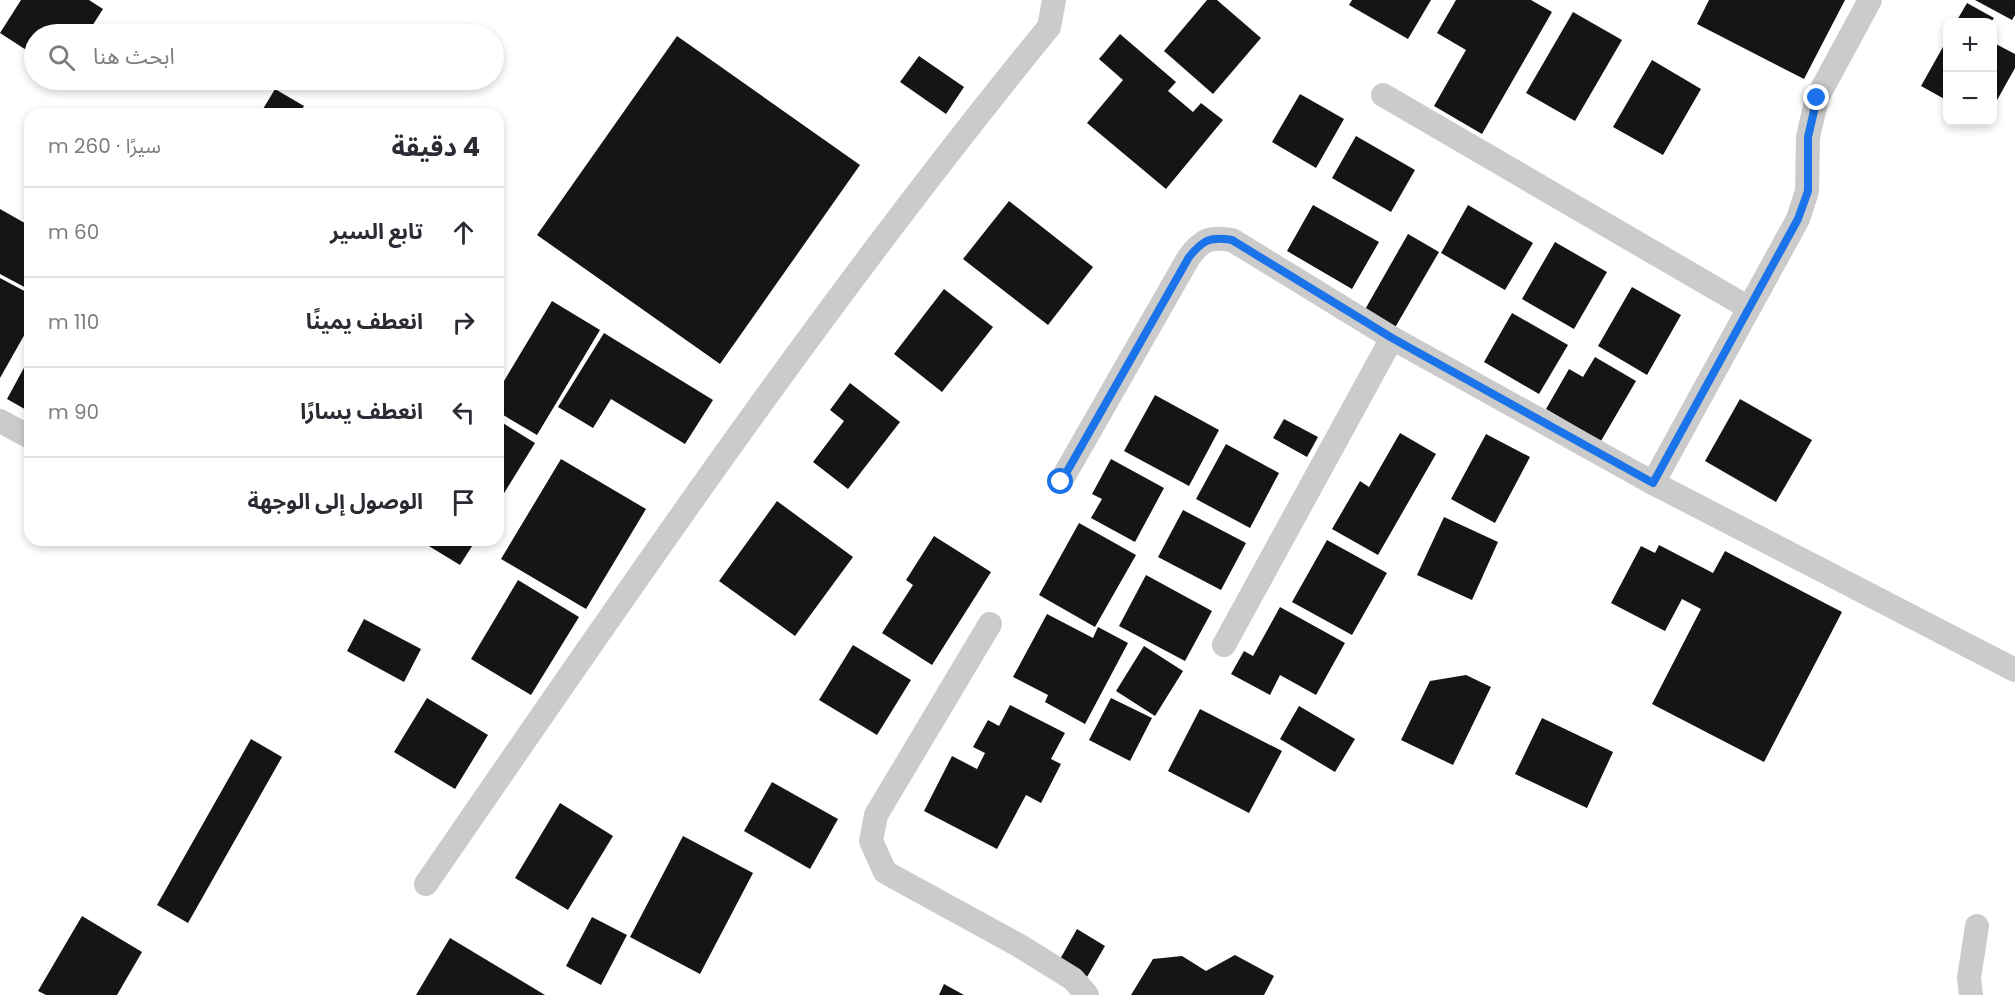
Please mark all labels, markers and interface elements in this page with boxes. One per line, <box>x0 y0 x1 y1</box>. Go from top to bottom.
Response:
map controls <box>1943 18 1997 126</box>
button: + <box>1943 18 1997 72</box>
search box <box>24 24 504 90</box>
icon: search <box>45 41 78 74</box>
text: ابحث هنا <box>93 41 175 72</box>
button: − <box>1943 72 1997 126</box>
route end <box>1803 84 1829 110</box>
text: 4 دقيقة <box>391 129 480 165</box>
text: سيرًا · 260 m <box>48 132 161 160</box>
text: تابع السير <box>330 216 423 247</box>
icon: ahead <box>447 216 480 249</box>
text: 60 m <box>48 218 99 246</box>
text: انعطف يمينًا <box>306 306 423 337</box>
icon: right <box>447 306 480 339</box>
text: 110 m <box>48 308 99 336</box>
text: انعطف يسارًا <box>300 396 423 427</box>
icon: left <box>447 396 480 429</box>
text: 90 m <box>48 398 99 426</box>
route start <box>1047 468 1073 494</box>
text: الوصول إلى الوجهة <box>248 486 423 517</box>
icon: arrive <box>447 486 480 519</box>

